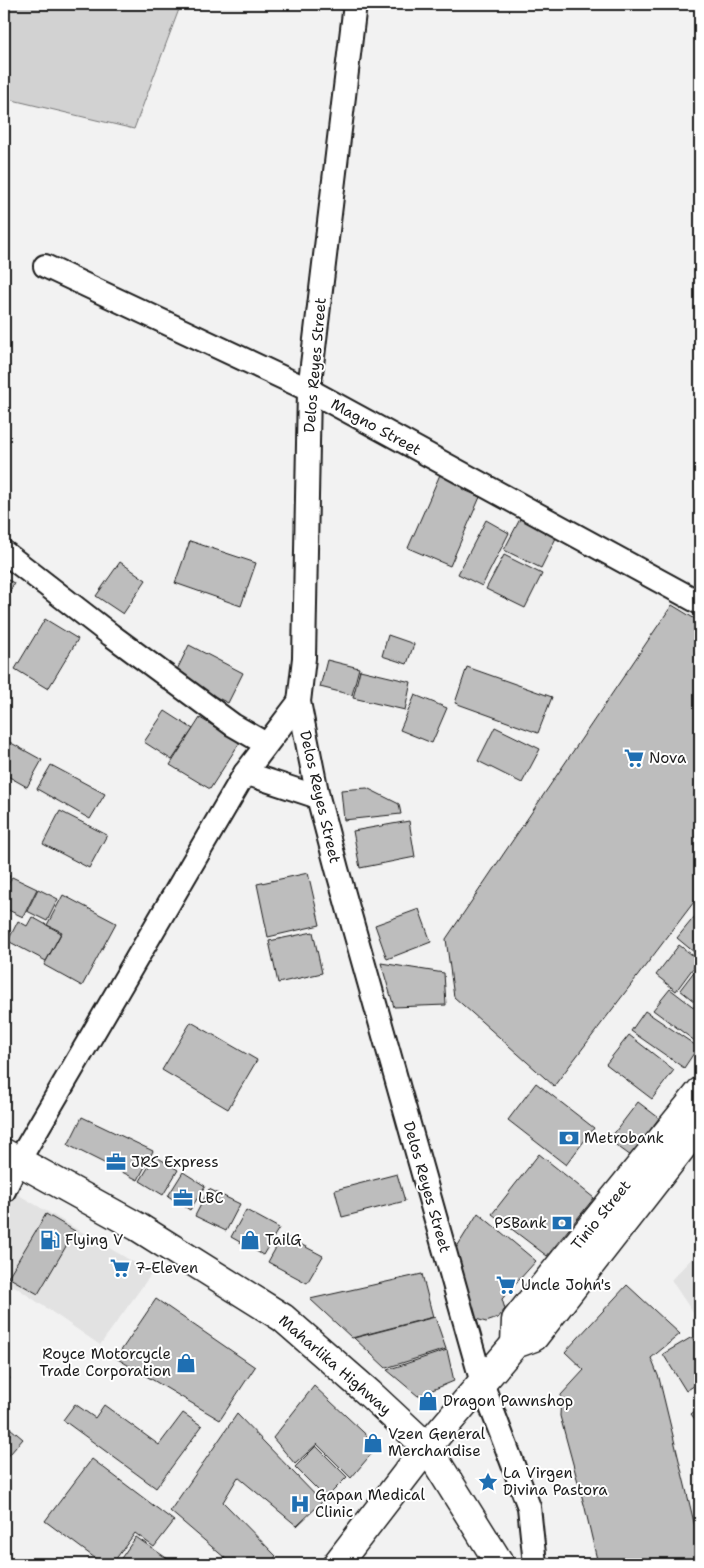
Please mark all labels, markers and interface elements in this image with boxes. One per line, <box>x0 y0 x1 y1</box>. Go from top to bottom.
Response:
street label: Delos Reyes Street <box>299 297 331 433</box>
street label: Magno Street <box>327 394 425 460</box>
street label: Delos Reyes Street <box>295 729 345 865</box>
supermarket icon: Nova <box>623 747 645 769</box>
place label: Nova <box>649 748 687 768</box>
street label: Delos Reyes Street <box>399 1119 455 1255</box>
bank icon: Metrobank <box>558 1127 580 1149</box>
place label: Metrobank <box>584 1128 664 1148</box>
office icon: JRS Express <box>105 1151 127 1173</box>
place label: JRS Express <box>131 1152 219 1172</box>
street label: Tinio Street <box>567 1176 635 1254</box>
office icon: LBC <box>172 1187 194 1209</box>
place label: LBC <box>198 1188 224 1208</box>
bank icon: PSBank <box>551 1212 573 1234</box>
place label: PSBank <box>494 1213 547 1233</box>
fuel station icon: Flying V <box>39 1229 61 1251</box>
shop icon: TailG <box>239 1229 261 1251</box>
place label: Flying V <box>65 1230 123 1250</box>
place label: TailG <box>265 1230 302 1250</box>
supermarket icon: 7-Eleven <box>109 1257 131 1279</box>
place label: 7-Eleven <box>135 1258 198 1278</box>
supermarket icon: Uncle John's <box>495 1274 517 1296</box>
place label: Uncle John's <box>521 1275 611 1295</box>
street label: Maharlika Highway <box>274 1310 396 1420</box>
place label: Royce Motorcycle Trade Corporation <box>39 1344 171 1381</box>
shop icon: Royce Motorcycle Trade Corporation <box>175 1352 197 1374</box>
shop icon: Dragon Pawnshop <box>417 1390 439 1412</box>
place label: Dragon Pawnshop <box>443 1391 573 1411</box>
place label: Vzen General Merchandise <box>388 1424 486 1461</box>
shop icon: Vzen General Merchandise <box>362 1432 384 1454</box>
place label: La Virgen Divina Pastora <box>503 1463 608 1500</box>
place icon: La Virgen Divina Pastora <box>477 1471 499 1493</box>
place label: Gapan Medical Clinic <box>315 1485 425 1522</box>
hospital icon: Gapan Medical Clinic <box>289 1493 311 1515</box>

